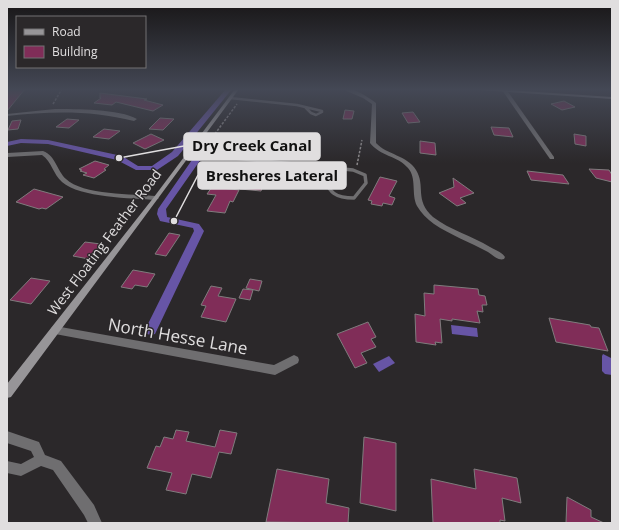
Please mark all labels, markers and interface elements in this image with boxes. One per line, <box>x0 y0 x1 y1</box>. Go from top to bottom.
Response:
legend <box>16 16 146 68</box>
text: Road <box>52 23 81 40</box>
text: Building <box>52 43 98 60</box>
callout: Dry Creek Canal <box>184 133 320 160</box>
text: Dry Creek Canal <box>192 135 312 155</box>
callout: Bresheres Lateral <box>198 162 346 189</box>
street label: West Floating Feather Road <box>43 165 165 319</box>
text: Bresheres Lateral <box>206 165 338 185</box>
street label: North Hesse Lane <box>106 312 250 360</box>

